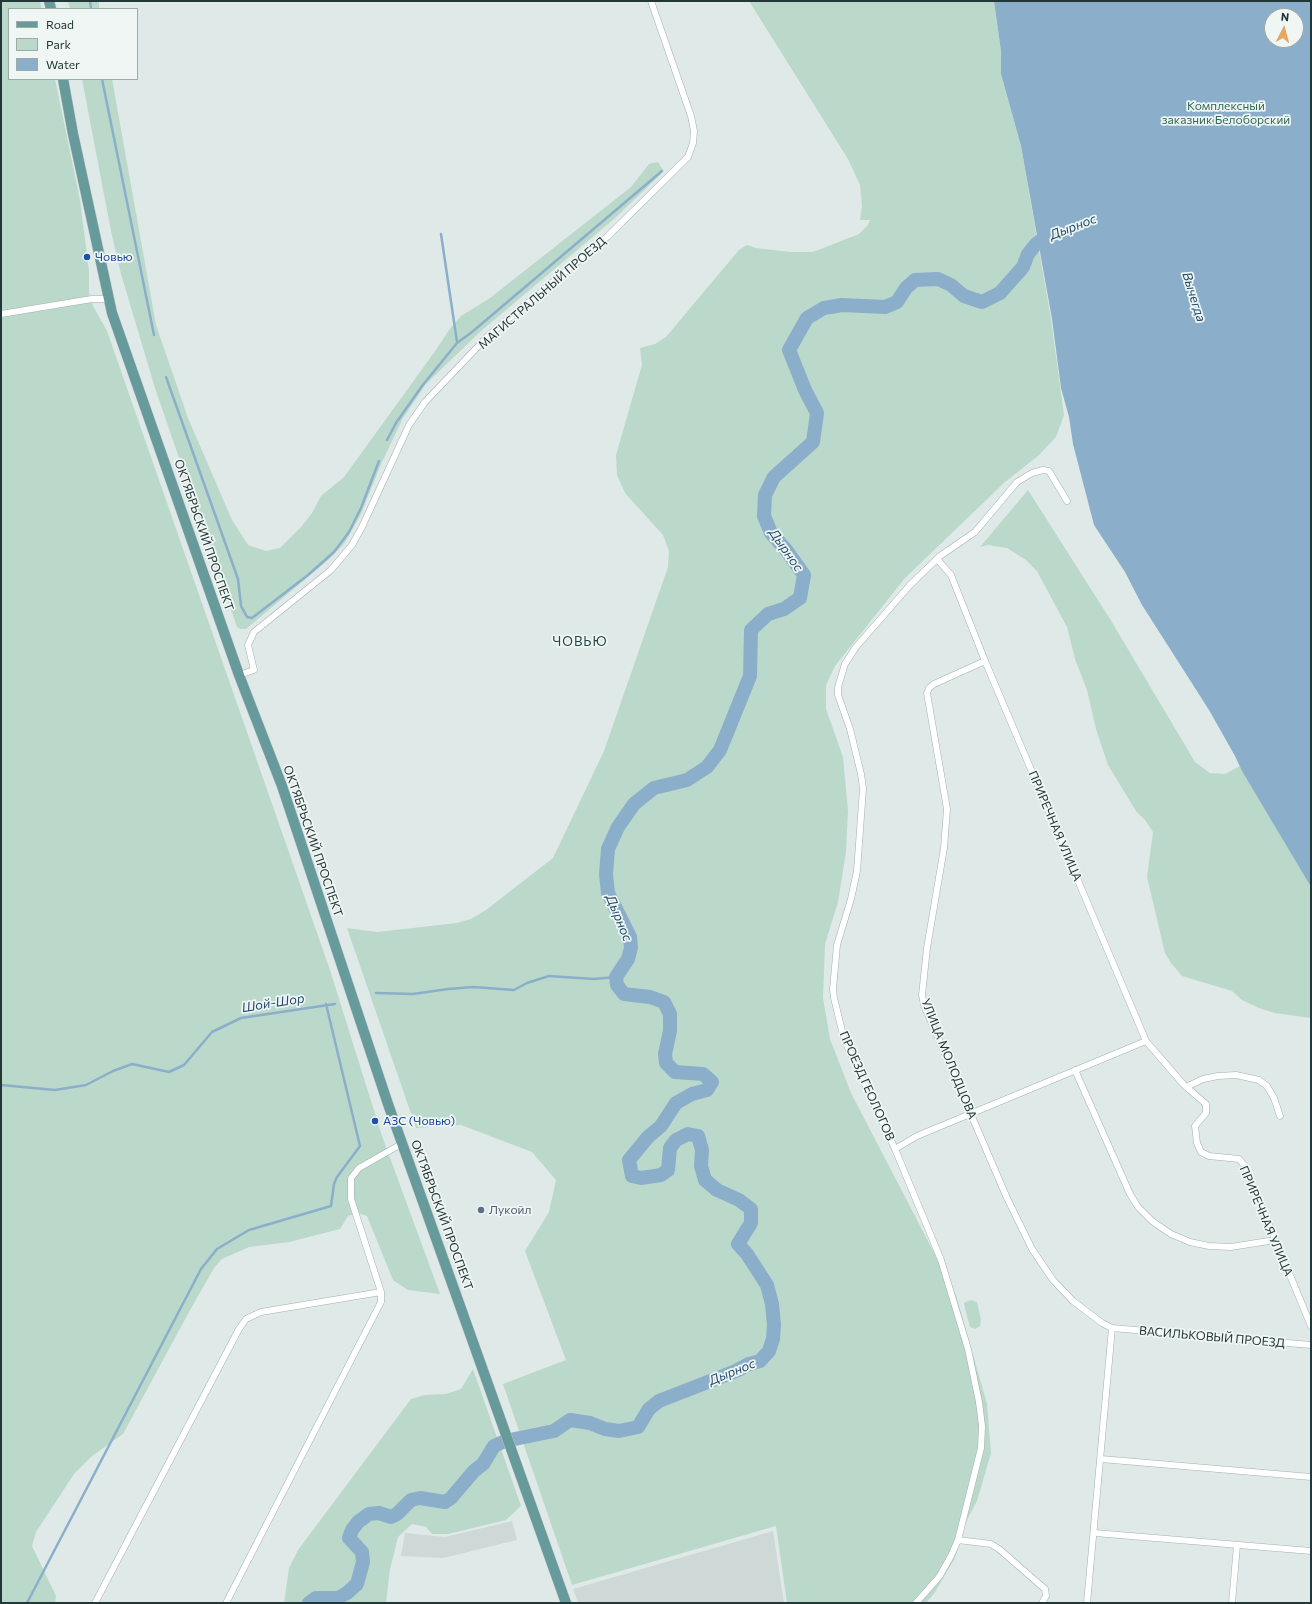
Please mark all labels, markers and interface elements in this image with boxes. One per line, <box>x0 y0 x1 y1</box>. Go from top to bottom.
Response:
legend <box>8 8 138 80</box>
north arrow <box>1264 8 1304 48</box>
text: N <box>1280 10 1290 23</box>
text: Road <box>46 17 74 31</box>
text: Park <box>46 37 71 51</box>
text: Water <box>46 57 80 71</box>
park label: Комплексный заказник Белоборский <box>1162 99 1290 127</box>
water label: Дырнос <box>1047 211 1099 243</box>
street label: МАГИСТРАЛЬНЫЙ ПРОЕЗД <box>475 234 609 352</box>
place label: Човью <box>95 250 133 264</box>
marker: Човью <box>82 252 92 262</box>
water label: Вычегда <box>1179 270 1209 324</box>
street label: ОКТЯБРЬСКИЙ ПРОСПЕКТ <box>171 457 237 613</box>
water label: Дырнос <box>766 526 806 574</box>
district label: ЧОВЬЮ <box>552 634 608 650</box>
street label: ОКТЯБРЬСКИЙ ПРОСПЕКТ <box>280 763 346 919</box>
street label: ПРИРЕЧНАЯ УЛИЦА <box>1025 769 1085 883</box>
water label: Дырнос <box>603 892 635 944</box>
water label: Шой-Шор <box>241 990 305 1016</box>
street label: УЛИЦА МОЛОДЦОВА <box>918 997 980 1121</box>
street label: ПРОЕЗД ГЕОЛОГОВ <box>836 1029 898 1143</box>
place label: АЗС (Човью) <box>383 1114 455 1128</box>
marker: АЗС (Човью) <box>370 1116 380 1126</box>
street label: ОКТЯБРЬСКИЙ ПРОСПЕКТ <box>408 1138 476 1292</box>
street label: ПРИРЕЧНАЯ УЛИЦА <box>1236 1164 1296 1278</box>
place label: Лукойл <box>489 1203 531 1217</box>
marker: Лукойл <box>476 1205 486 1215</box>
street label: ВАСИЛЬКОВЫЙ ПРОЕЗД <box>1138 1323 1286 1351</box>
water label: Дырнос <box>706 1356 758 1388</box>

